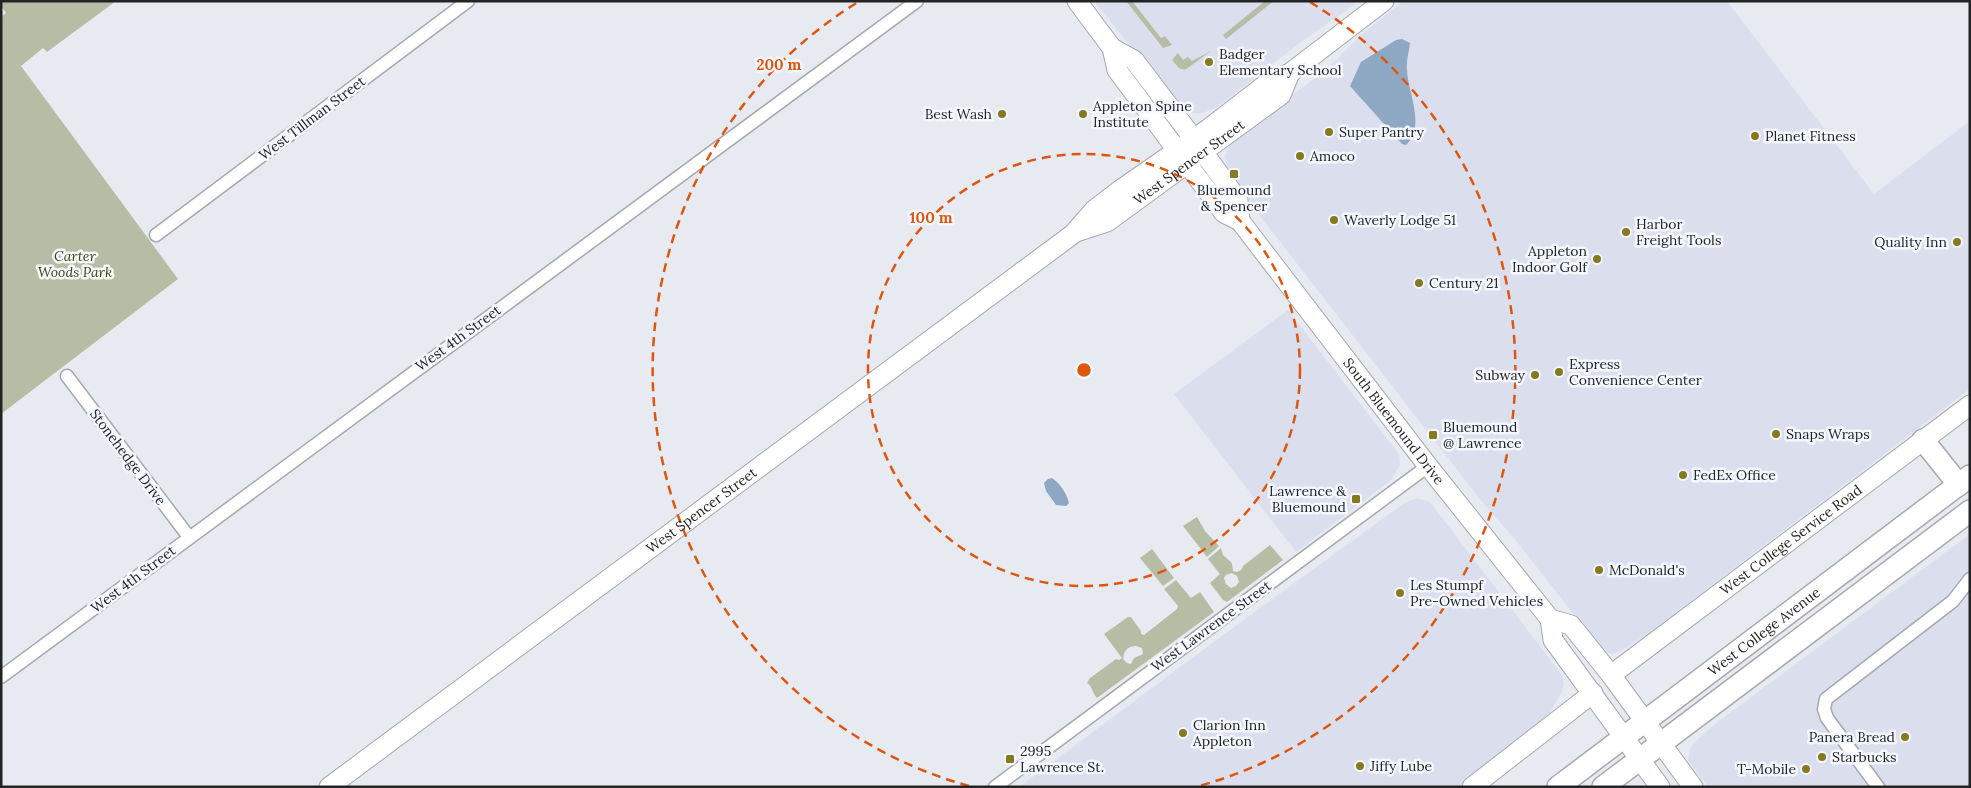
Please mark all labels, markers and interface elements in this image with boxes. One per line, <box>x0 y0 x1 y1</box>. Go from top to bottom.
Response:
place label: Badger Elementary School <box>1219 45 1342 79</box>
text: 200 m <box>757 55 802 74</box>
marker: Badger Elementary School <box>1203 56 1215 68</box>
street label: West Tillman Street <box>255 72 369 164</box>
place label: Appleton Spine Institute <box>1092 97 1192 131</box>
place label: Best Wash <box>925 105 992 123</box>
marker: Best Wash <box>996 108 1008 120</box>
marker: Appleton Spine Institute <box>1077 108 1089 120</box>
street label: West Spencer Street <box>1130 115 1249 209</box>
place label: Super Pantry <box>1339 123 1425 141</box>
marker: Super Pantry <box>1323 126 1335 138</box>
place label: Planet Fitness <box>1765 127 1856 145</box>
marker: Planet Fitness <box>1749 130 1761 142</box>
place label: Amoco <box>1309 147 1355 165</box>
marker: Amoco <box>1294 150 1306 162</box>
marker: Bluemound & Spencer <box>1228 168 1240 180</box>
place label: Bluemound & Spencer <box>1197 181 1271 215</box>
text: 100 m <box>910 208 953 227</box>
place label: Waverly Lodge 51 <box>1344 211 1456 229</box>
marker: Waverly Lodge 51 <box>1328 214 1340 226</box>
place label: Harbor Freight Tools <box>1636 215 1721 249</box>
marker: Harbor Freight Tools <box>1620 226 1632 238</box>
place label: Quality Inn <box>1874 233 1947 251</box>
marker: Quality Inn <box>1951 236 1963 248</box>
place label: Appleton Indoor Golf <box>1512 242 1588 276</box>
park label: Carter Woods Park <box>38 247 112 281</box>
marker: Appleton Indoor Golf <box>1591 253 1603 265</box>
place label: Century 21 <box>1429 274 1499 292</box>
marker: Century 21 <box>1413 277 1425 289</box>
street label: West 4th Street <box>412 301 505 375</box>
street label: South Bluemound Drive <box>1339 354 1448 488</box>
place label: Express Convenience Center <box>1569 355 1702 389</box>
centre of rings <box>1075 361 1093 379</box>
place label: Subway <box>1475 366 1526 384</box>
marker: Express Convenience Center <box>1553 366 1565 378</box>
marker: Subway <box>1529 369 1541 381</box>
street label: Stonehedge Drive <box>86 405 170 509</box>
place label: Bluemound @ Lawrence <box>1443 418 1522 452</box>
place label: Snaps Wraps <box>1786 425 1870 443</box>
marker: Snaps Wraps <box>1770 428 1782 440</box>
marker: Bluemound @ Lawrence <box>1427 429 1439 441</box>
street label: West Spencer Street <box>643 463 761 557</box>
place label: FedEx Office <box>1693 466 1776 484</box>
marker: FedEx Office <box>1677 469 1689 481</box>
street label: West College Service Road <box>1716 481 1865 599</box>
place label: Lawrence & Bluemound <box>1269 482 1346 516</box>
marker: Lawrence & Bluemound <box>1350 493 1362 505</box>
street label: West 4th Street <box>87 541 179 617</box>
place label: McDonald's <box>1609 561 1685 579</box>
marker: McDonald's <box>1593 564 1605 576</box>
street label: West Lawrence Street <box>1148 576 1275 675</box>
place label: Les Stumpf Pre-Owned Vehicles <box>1410 576 1543 610</box>
street label: West College Avenue <box>1704 583 1824 680</box>
marker: Les Stumpf Pre-Owned Vehicles <box>1394 587 1406 599</box>
place label: Clarion Inn Appleton <box>1192 716 1266 750</box>
marker: Clarion Inn Appleton <box>1177 727 1189 739</box>
place label: Panera Bread <box>1809 728 1895 746</box>
marker: Panera Bread <box>1899 731 1911 743</box>
place label: 2995 Lawrence St. <box>1020 742 1104 776</box>
place label: Starbucks <box>1832 748 1896 766</box>
marker: Starbucks <box>1816 751 1828 763</box>
marker: 2995 Lawrence St. <box>1004 753 1016 765</box>
place label: Jiffy Lube <box>1369 757 1433 775</box>
marker: Jiffy Lube <box>1354 760 1366 772</box>
place label: T-Mobile <box>1737 760 1796 778</box>
marker: T-Mobile <box>1800 763 1812 775</box>

